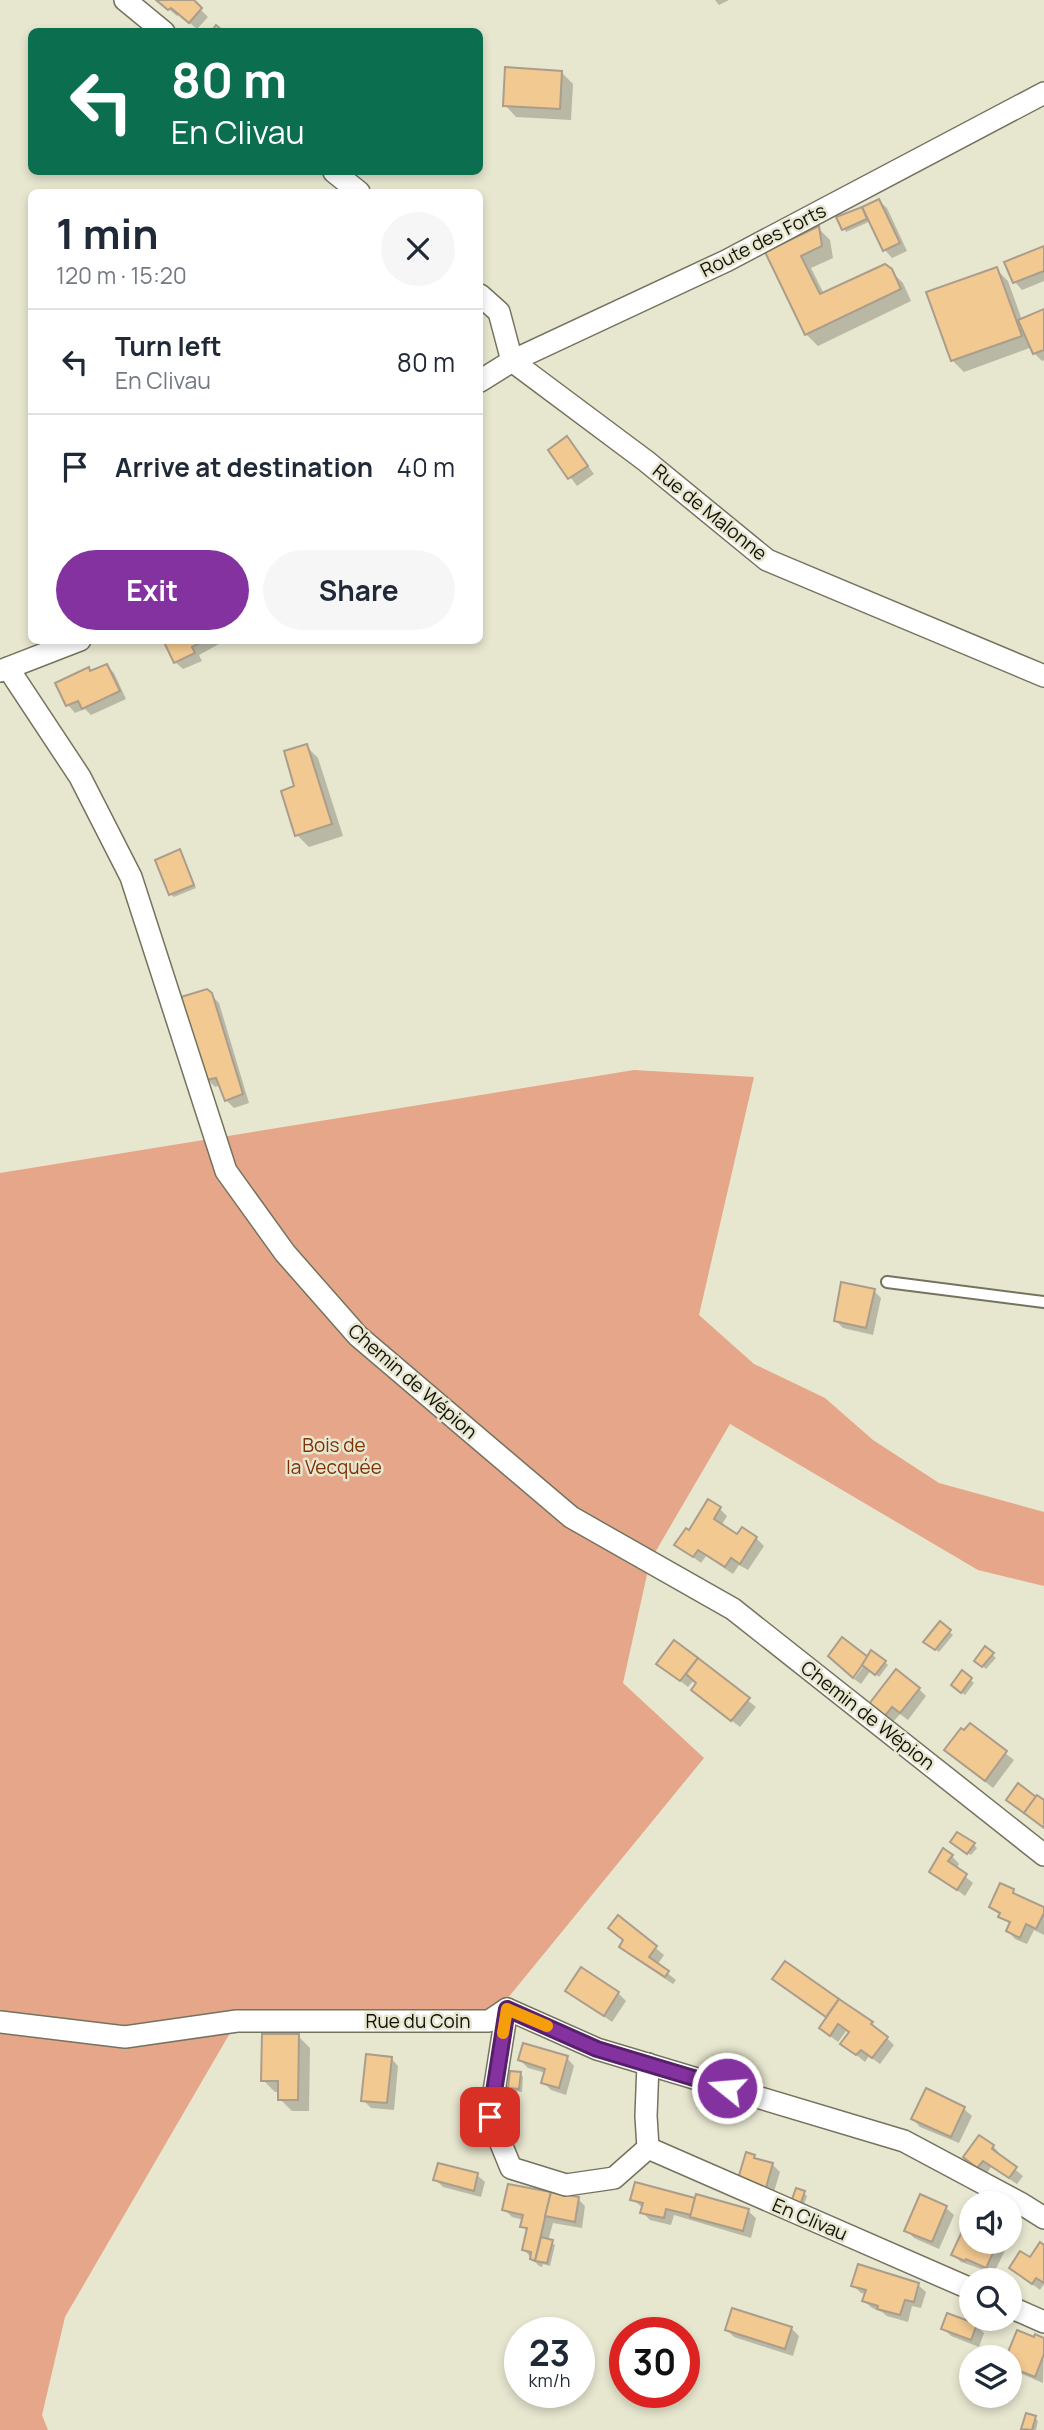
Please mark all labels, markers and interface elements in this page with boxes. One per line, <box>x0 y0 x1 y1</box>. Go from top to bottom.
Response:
text: 80 m <box>171 46 287 113</box>
icon: left <box>56 56 147 147</box>
text: En Clivau <box>171 110 305 154</box>
street label: Route des Forts <box>696 197 830 283</box>
text: 1 min <box>56 204 159 262</box>
button: close <box>381 212 455 286</box>
text: 120 m · 15:20 <box>56 259 187 291</box>
text: Turn left <box>115 328 222 364</box>
icon: left <box>56 343 94 381</box>
text: 80 m <box>397 344 455 380</box>
text: En Clivau <box>115 364 211 396</box>
icon: arrive <box>56 448 94 486</box>
text: Arrive at destination <box>115 449 373 485</box>
text: 40 m <box>397 449 455 485</box>
street label: Rue de Malonne <box>647 458 773 566</box>
button: Exit <box>56 550 249 630</box>
button: Share <box>263 550 455 630</box>
street label: Chemin de Wépion <box>343 1318 483 1444</box>
park label: Bois de la Vecquée <box>286 1432 382 1480</box>
street label: Chemin de Wépion <box>796 1654 940 1776</box>
street label: Rue du Coin <box>365 2008 471 2034</box>
position arrow <box>690 2051 764 2125</box>
pin <box>460 2087 520 2147</box>
icon: arrive <box>471 2098 509 2136</box>
map controls <box>959 2191 1022 2408</box>
button: sound <box>959 2191 1022 2254</box>
street label: En Clivau <box>768 2192 852 2246</box>
button: search <box>959 2268 1022 2331</box>
speed limit sign: 30 <box>609 2317 700 2408</box>
text: 23 <box>529 2329 570 2377</box>
button: layers <box>959 2345 1022 2408</box>
text: km/h <box>529 2368 570 2392</box>

